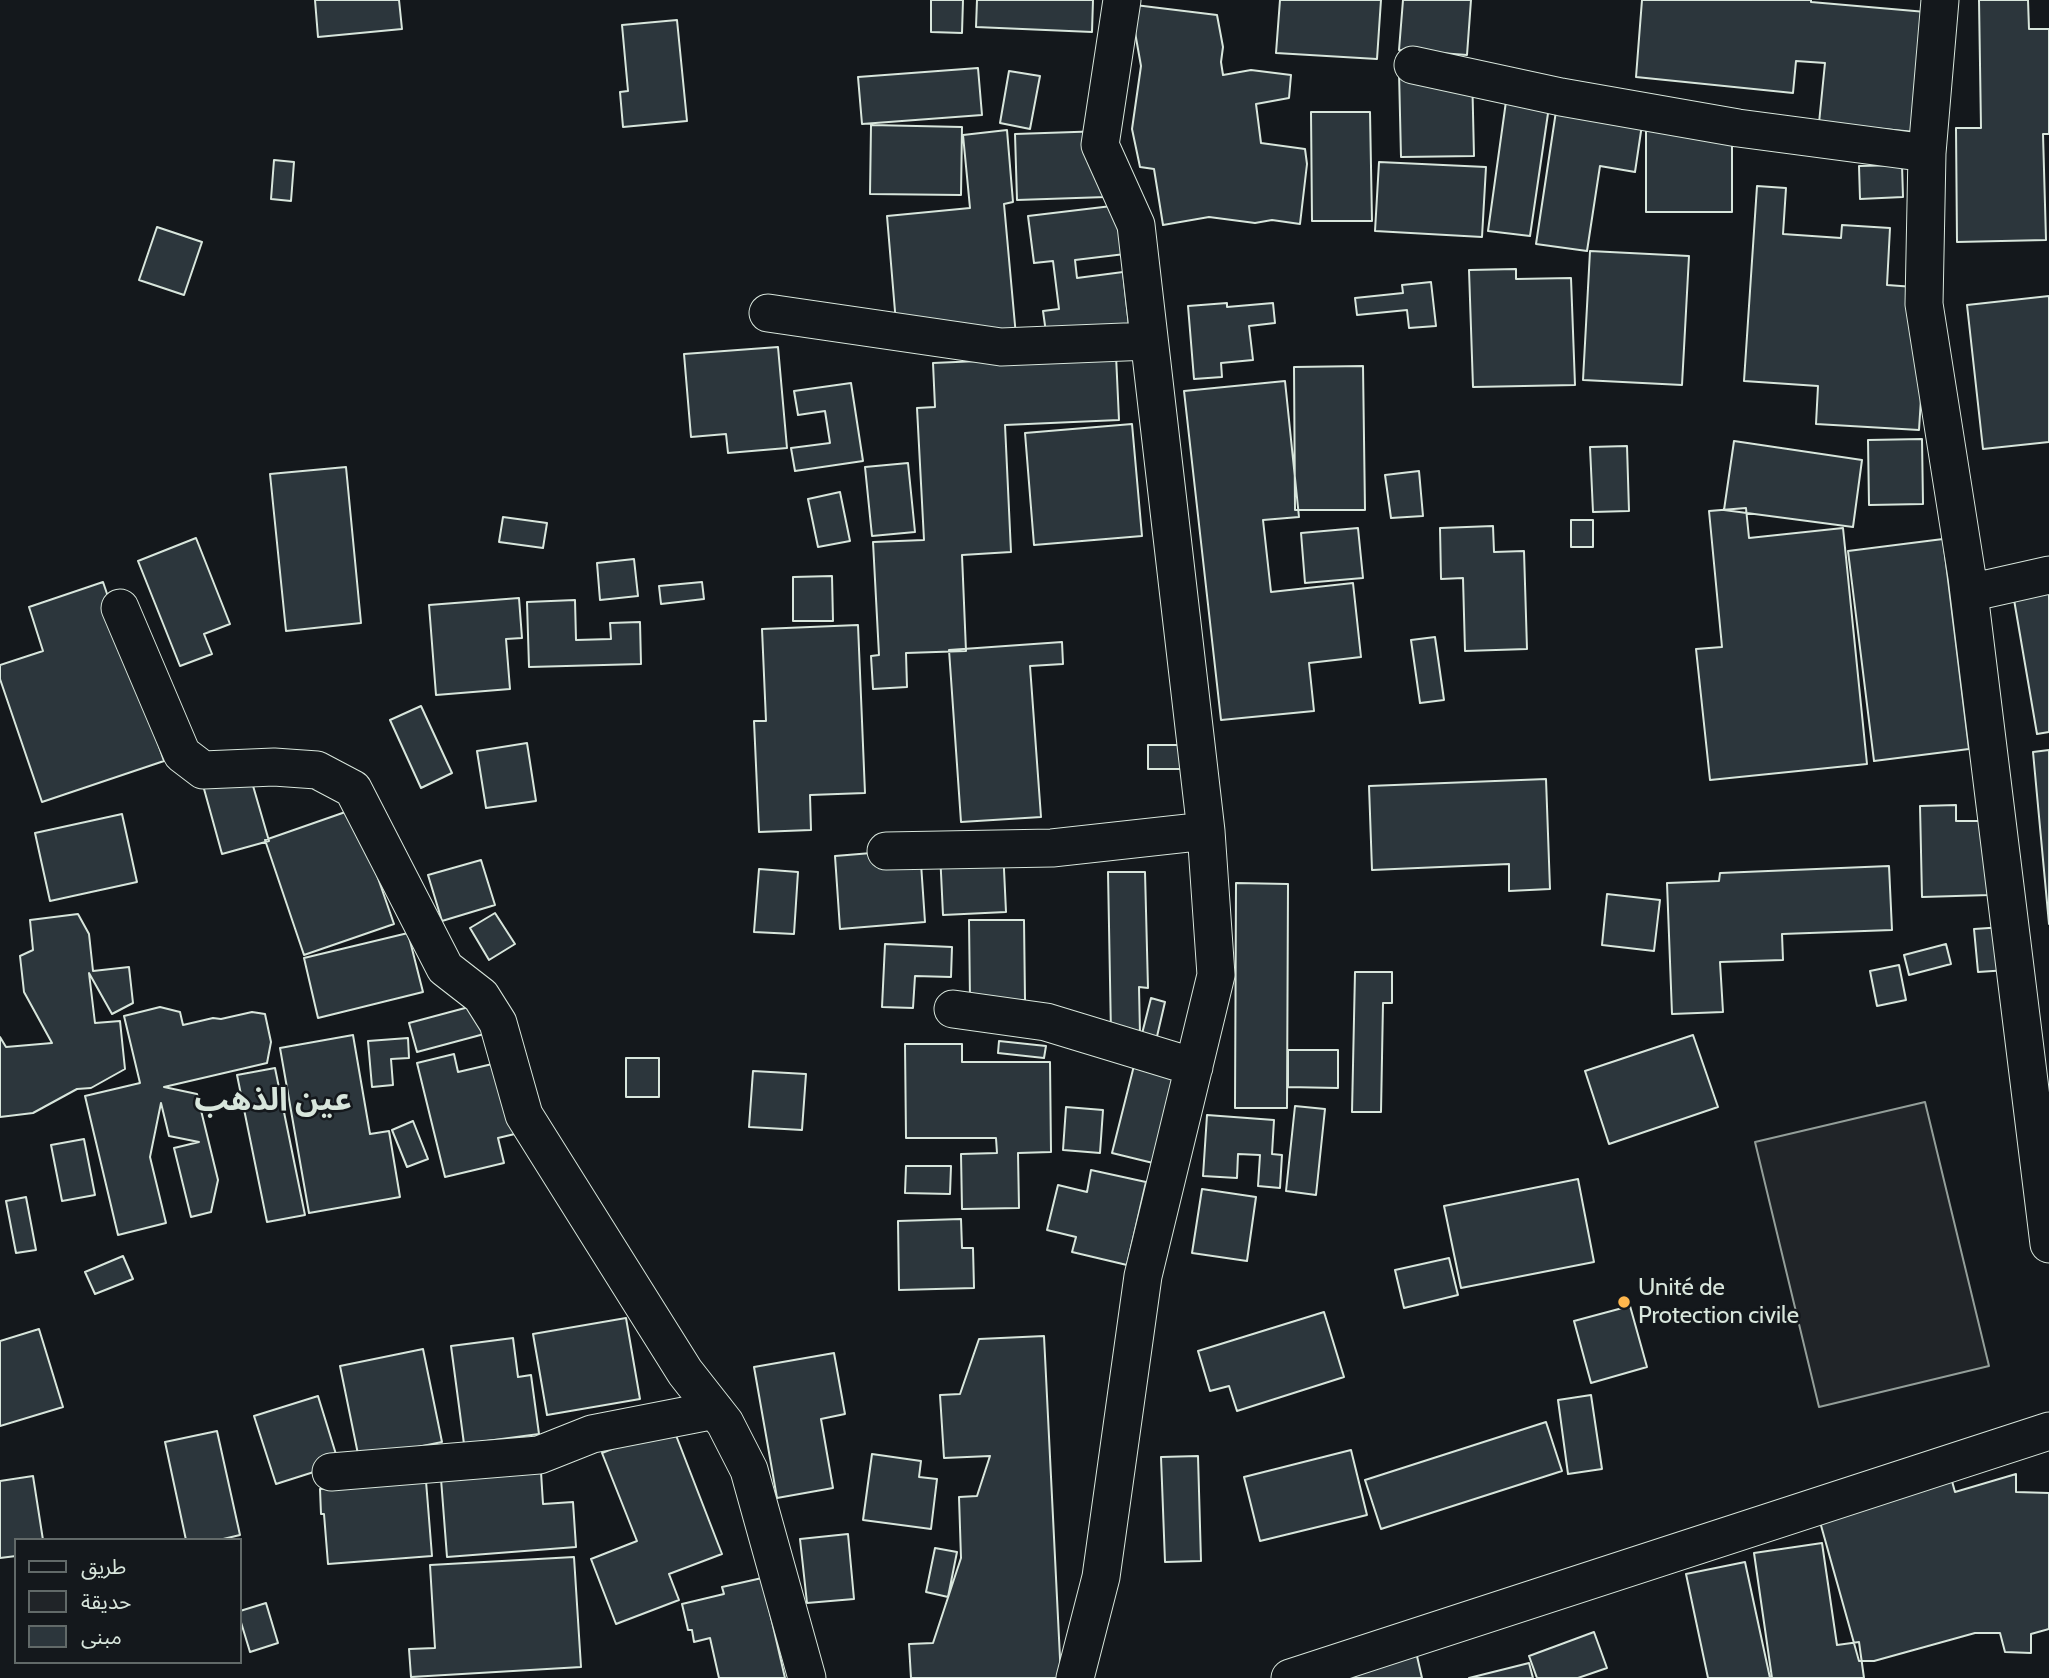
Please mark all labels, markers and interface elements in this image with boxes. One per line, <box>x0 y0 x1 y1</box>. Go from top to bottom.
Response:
district label: عين الذهب <box>194 1082 352 1120</box>
place label: Unité de Protection civile <box>1638 1274 1799 1330</box>
marker: Unité de Protection civile <box>1616 1294 1632 1310</box>
legend <box>14 1538 242 1664</box>
text: طريق <box>81 1554 126 1579</box>
text: حديقة <box>81 1589 131 1614</box>
text: مبنى <box>81 1624 122 1649</box>

